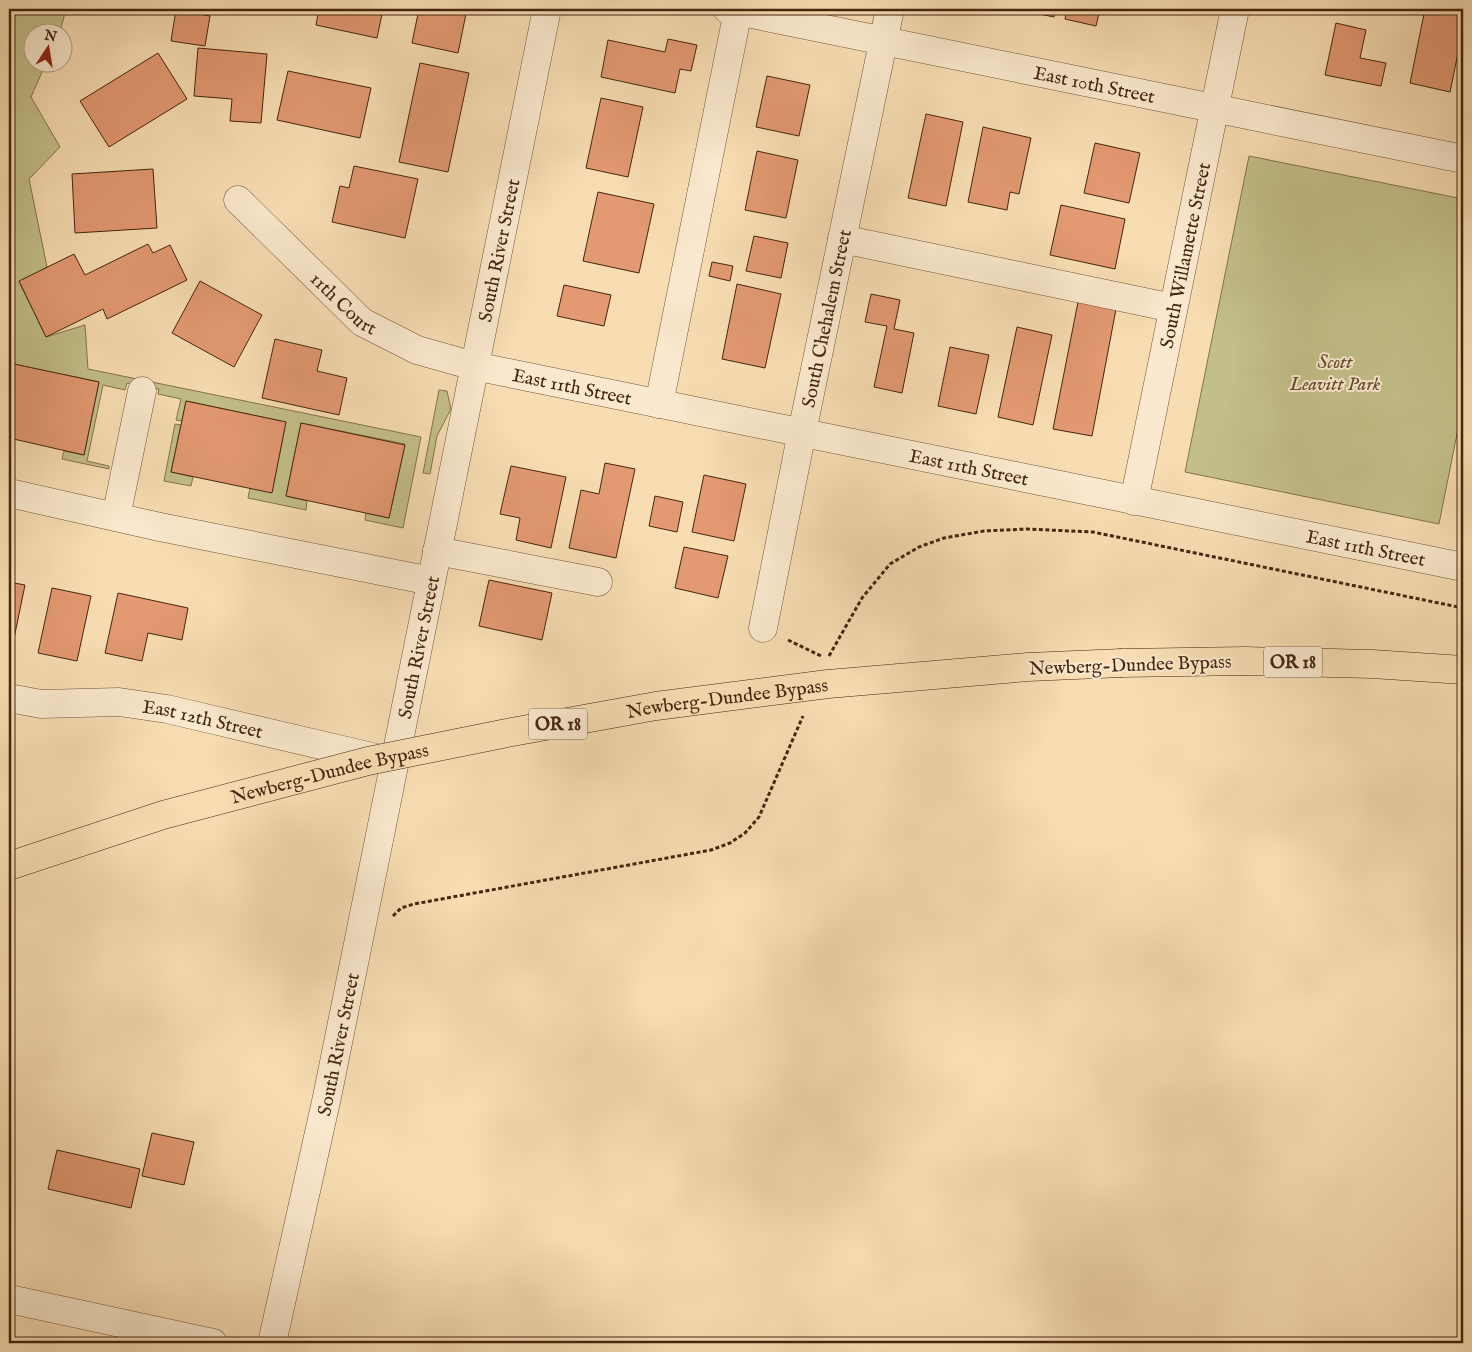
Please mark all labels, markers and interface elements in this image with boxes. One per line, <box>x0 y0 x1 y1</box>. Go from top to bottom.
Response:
north arrow <box>22 22 72 72</box>
text: N <box>42 26 58 46</box>
street label: East 10th Street <box>1031 62 1157 110</box>
street label: South Willamette Street <box>1156 160 1217 351</box>
street label: South River Street <box>474 176 526 324</box>
street label: South Chehalem Street <box>797 227 858 410</box>
street label: 11th Court <box>304 268 380 342</box>
park label: Scott Leavitt Park <box>1289 351 1381 397</box>
street label: East 11th Street <box>510 364 634 412</box>
street label: East 11th Street <box>907 445 1031 492</box>
street label: East 11th Street <box>1304 525 1428 573</box>
street label: South River Street <box>394 573 446 721</box>
road number: OR 18 <box>1264 646 1322 678</box>
street label: Newberg-Dundee Bypass <box>1028 650 1232 682</box>
street label: Newberg-Dundee Bypass <box>625 674 829 725</box>
street label: East 12th Street <box>141 696 265 745</box>
road number: OR 18 <box>529 709 587 740</box>
street label: Newberg-Dundee Bypass <box>228 739 431 811</box>
street label: South River Street <box>313 970 366 1118</box>

